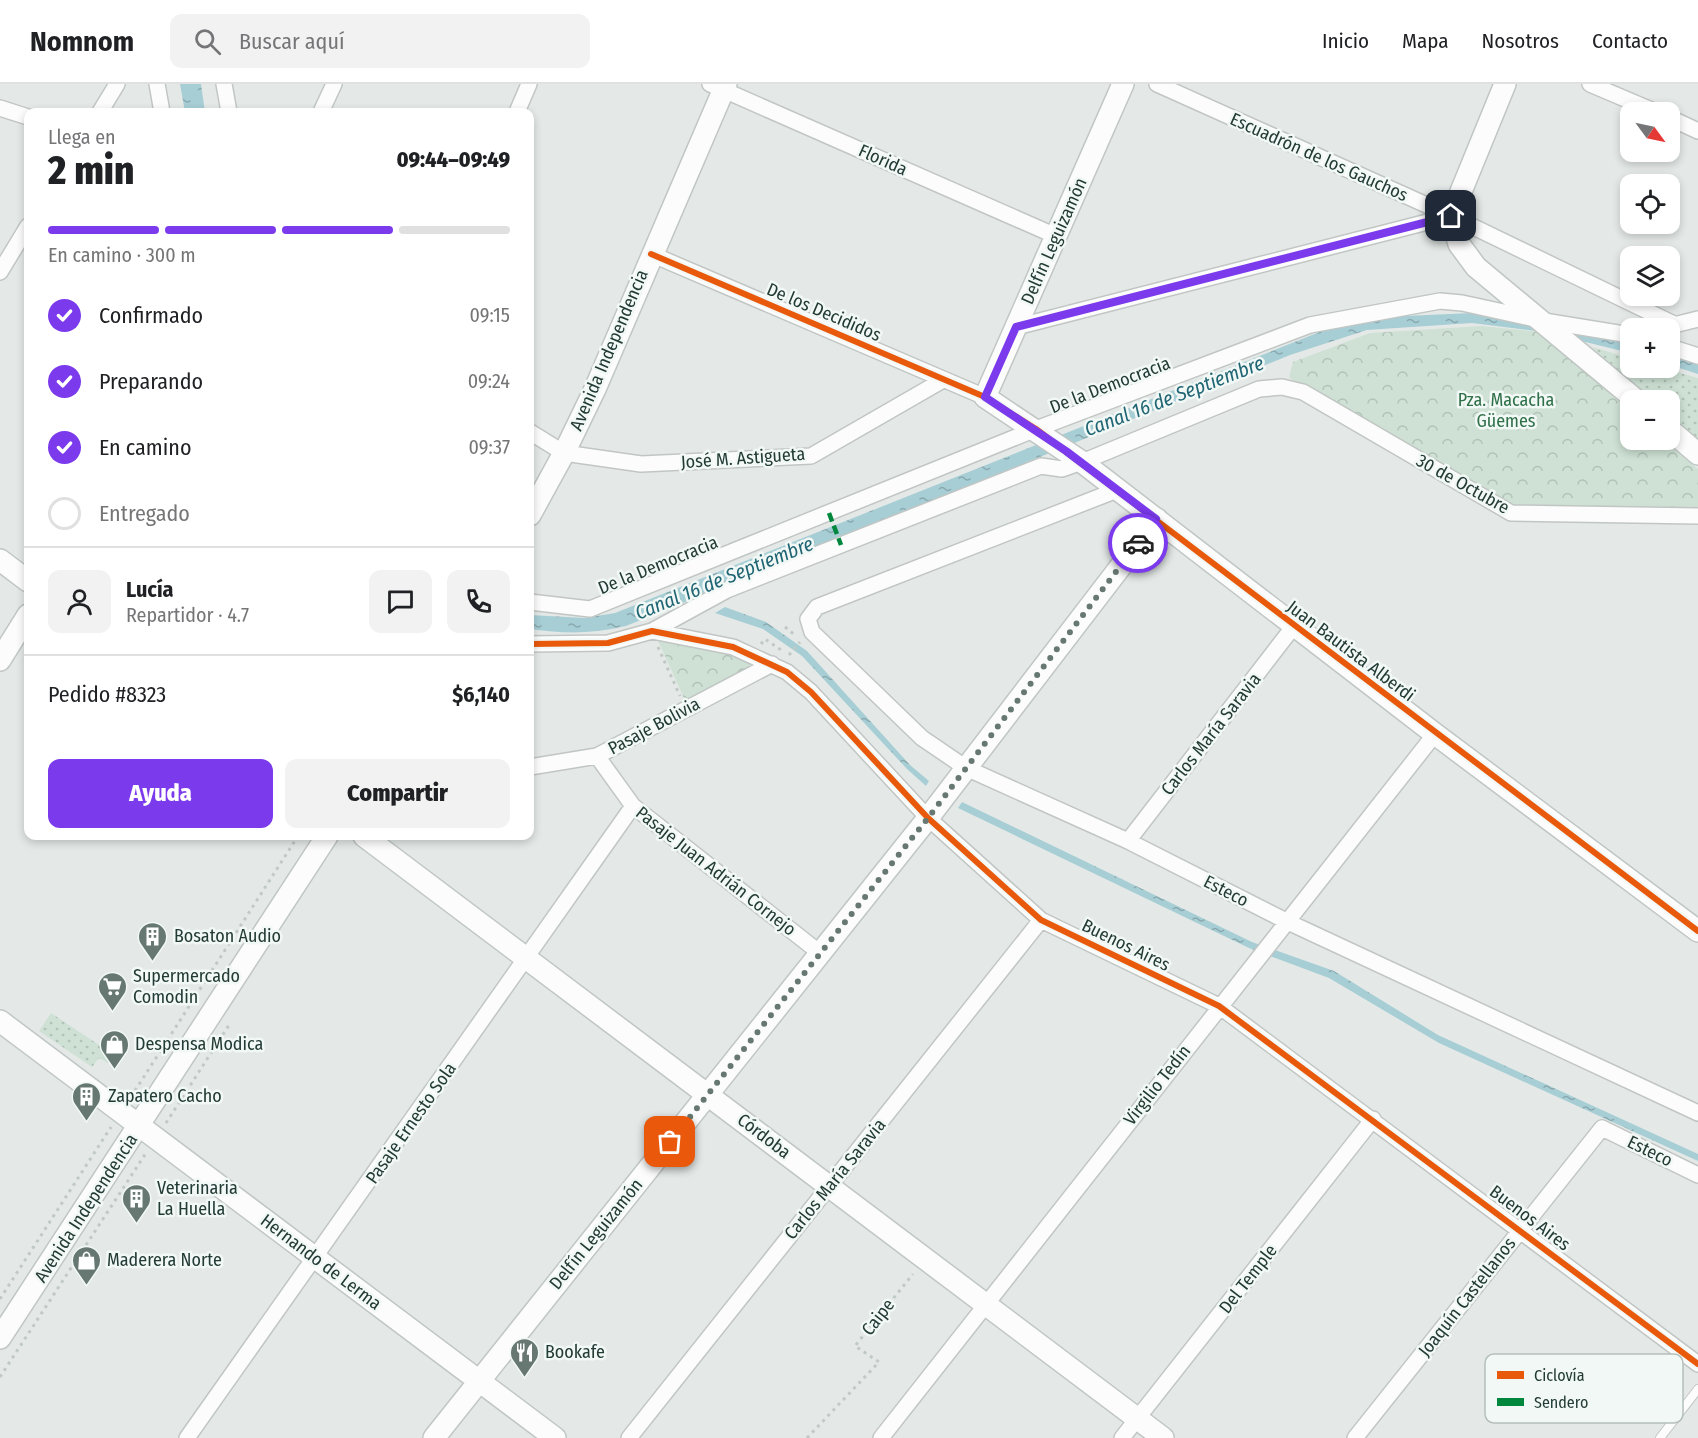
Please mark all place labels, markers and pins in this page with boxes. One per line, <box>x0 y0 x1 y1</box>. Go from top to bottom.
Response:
pin <box>1425 190 1476 241</box>
building icon: Bosaton Audio <box>137 920 169 962</box>
place label: Bosaton Audio <box>174 925 281 947</box>
place label: Supermercado Comodin <box>133 965 240 1008</box>
supermarket icon: Supermercado Comodin <box>96 970 128 1012</box>
shop icon: Despensa Modica <box>98 1028 130 1070</box>
place label: Despensa Modica <box>135 1033 264 1055</box>
building icon: Zapatero Cacho <box>71 1080 103 1122</box>
place label: Zapatero Cacho <box>108 1085 222 1107</box>
pin <box>644 1116 695 1167</box>
place label: Veterinaria La Huella <box>157 1177 238 1220</box>
building icon: Veterinaria La Huella <box>120 1182 152 1224</box>
shop icon: Maderera Norte <box>70 1244 102 1286</box>
place label: Maderera Norte <box>107 1249 222 1271</box>
restaurant icon: Bookafe <box>508 1336 540 1378</box>
place label: Bookafe <box>545 1341 605 1363</box>

